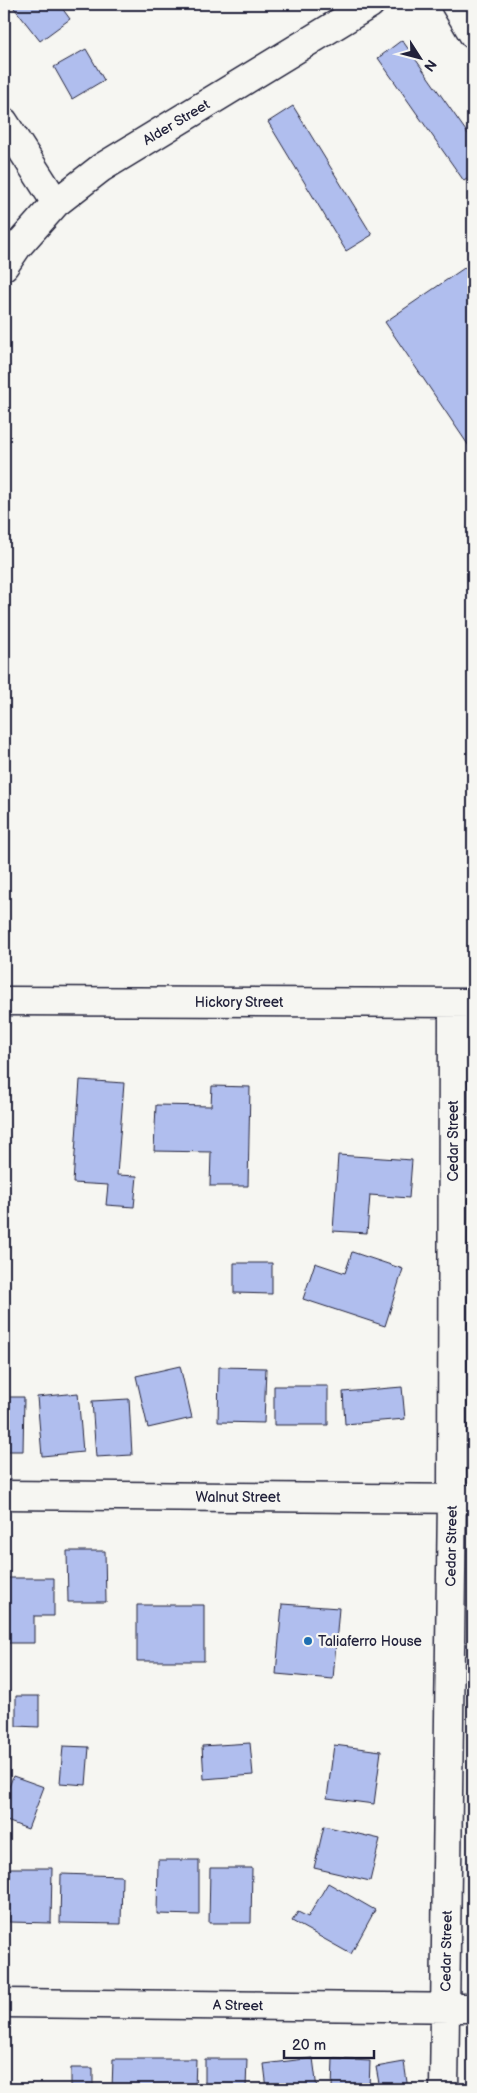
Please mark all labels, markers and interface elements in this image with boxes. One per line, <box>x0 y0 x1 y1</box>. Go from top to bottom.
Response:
north arrow <box>394 32 444 82</box>
text: N <box>420 56 440 75</box>
street label: Alder Street <box>140 95 213 149</box>
street label: Hickory Street <box>195 994 284 1011</box>
street label: Cedar Street <box>445 1100 462 1182</box>
street label: Walnut Street <box>196 1489 281 1506</box>
street label: Cedar Street <box>442 1505 461 1587</box>
place label: Taliaferro House <box>318 1633 422 1650</box>
marker: Taliaferro House <box>302 1635 314 1647</box>
street label: Cedar Street <box>437 1910 456 1992</box>
street label: A Street <box>213 1997 264 2014</box>
scale bar <box>284 2028 374 2060</box>
text: 20 m <box>292 2036 326 2055</box>

